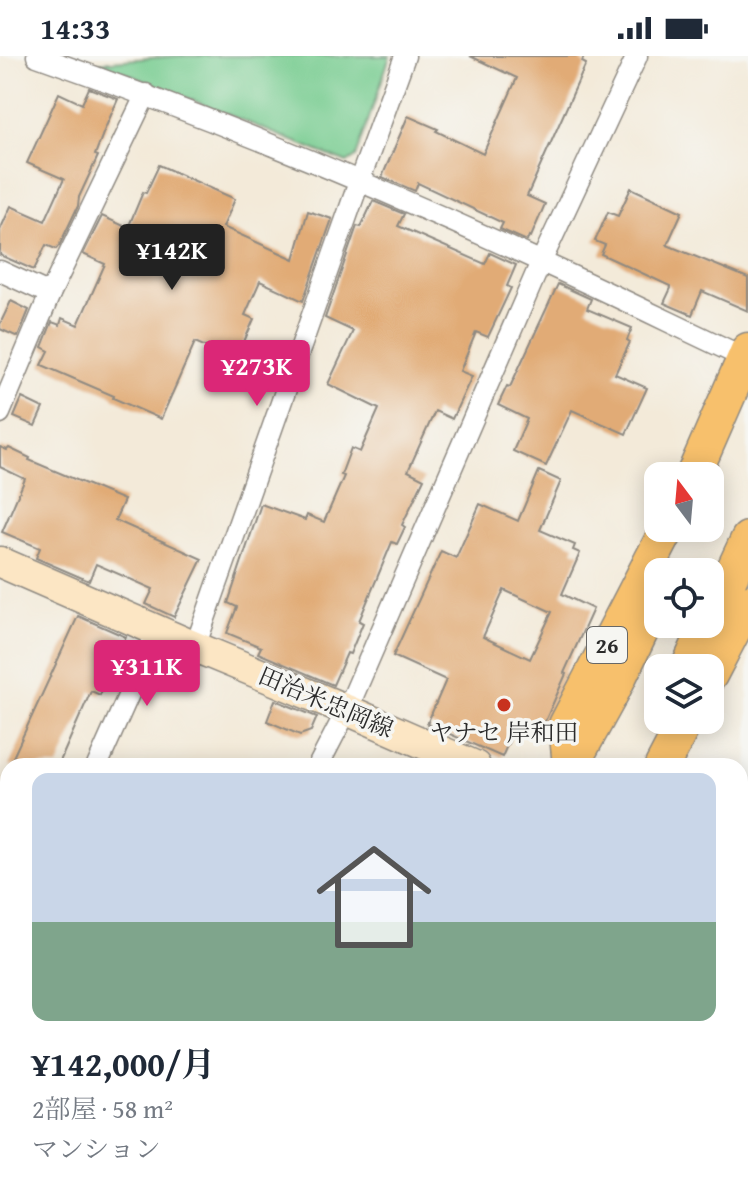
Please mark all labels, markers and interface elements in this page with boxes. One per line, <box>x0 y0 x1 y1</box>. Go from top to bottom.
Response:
text: 14:33 <box>40 6 111 50</box>
pin: ¥142K <box>116 224 228 292</box>
text: ¥142K <box>137 230 207 269</box>
pin: ¥273K <box>201 340 313 408</box>
text: ¥273K <box>222 346 292 385</box>
north arrow <box>644 462 724 542</box>
map controls <box>644 462 724 734</box>
button: locate <box>644 558 724 638</box>
road number: 26 <box>587 627 627 663</box>
pin: ¥311K <box>91 640 203 708</box>
text: ¥311K <box>112 646 182 685</box>
button: layers <box>644 654 724 734</box>
street label: 田治米忠岡線 <box>253 658 399 746</box>
marker: ヤナセ 岸和田 <box>495 696 513 714</box>
place label: ヤナセ 岸和田 <box>430 715 578 750</box>
icon: home <box>302 825 446 969</box>
text: ¥142,000/月 <box>32 1039 215 1088</box>
text: 2部屋 · 58 m² <box>32 1089 173 1128</box>
text: マンション <box>32 1129 161 1168</box>

